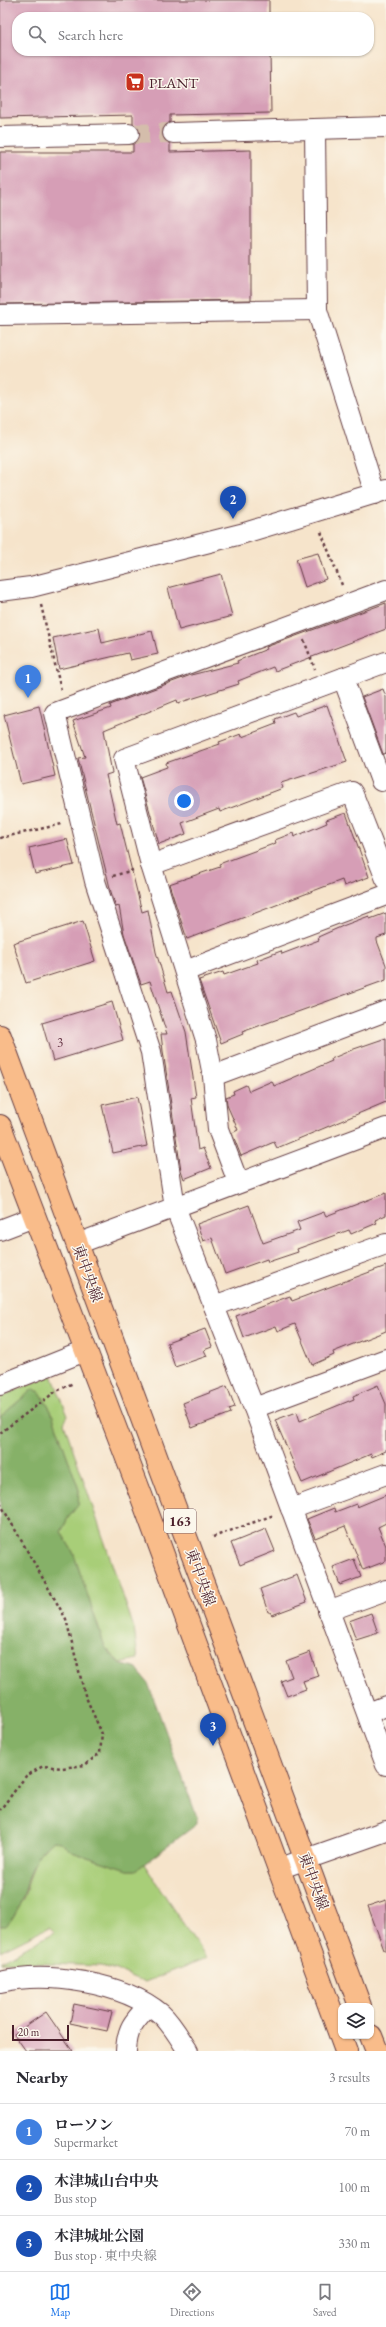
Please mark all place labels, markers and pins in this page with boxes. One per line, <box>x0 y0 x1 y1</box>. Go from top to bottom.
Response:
supermarket icon: PLANT <box>124 71 146 93</box>
place label: PLANT <box>149 73 199 92</box>
pin: 2 <box>220 486 246 519</box>
pin: 1 <box>15 665 41 698</box>
pin: 3 <box>200 1713 226 1746</box>

